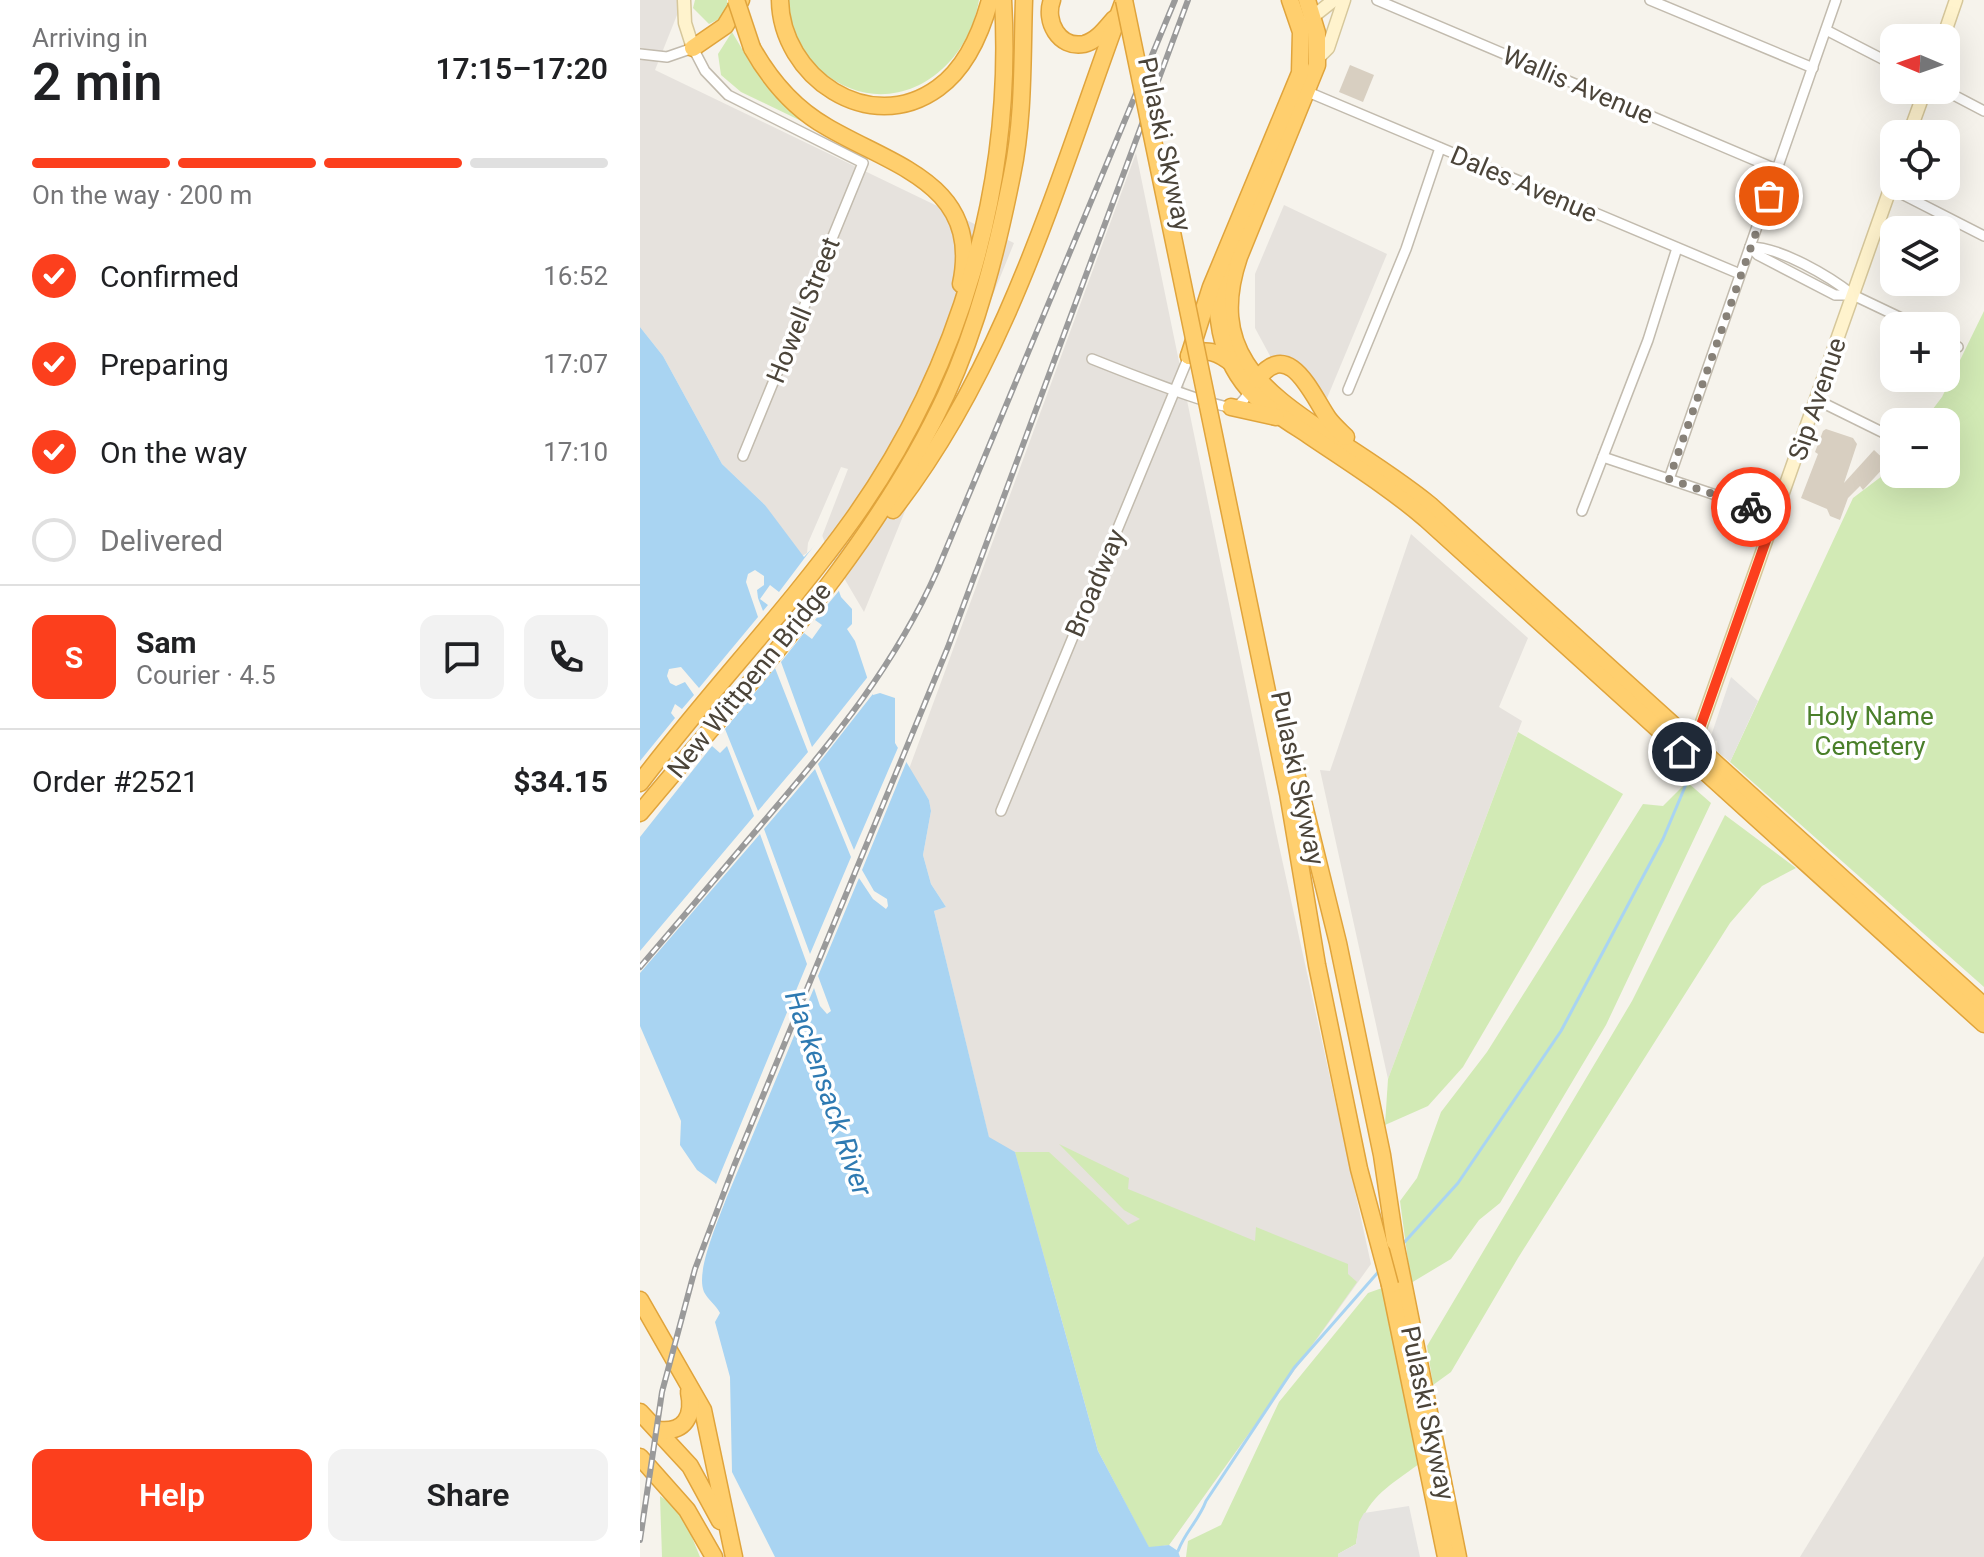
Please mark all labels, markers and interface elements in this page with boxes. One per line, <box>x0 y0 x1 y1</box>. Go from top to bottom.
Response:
text: Arriving in <box>32 23 148 53</box>
north arrow <box>1880 24 1960 104</box>
map controls <box>1880 24 1960 488</box>
street label: Wallis Avenue <box>1498 40 1658 130</box>
text: 17:15–17:20 <box>435 51 608 86</box>
text: 2 min <box>32 52 162 113</box>
street label: Pulaski Skyway <box>1132 54 1198 234</box>
button: locate <box>1880 120 1960 200</box>
street label: Dales Avenue <box>1446 140 1602 228</box>
pin <box>1735 162 1803 230</box>
icon: bag <box>1747 174 1791 218</box>
text: On the way · 200 m <box>32 180 252 210</box>
button: layers <box>1880 216 1960 296</box>
street label: Howell Street <box>760 233 846 387</box>
icon: check <box>32 254 76 298</box>
text: Confirmed <box>100 259 239 294</box>
text: 16:52 <box>543 261 608 291</box>
button: + <box>1880 312 1960 392</box>
street label: Sip Avenue <box>1782 334 1852 464</box>
icon: check <box>32 342 76 386</box>
text: Preparing <box>100 347 229 382</box>
text: 17:07 <box>543 349 608 379</box>
button: − <box>1880 408 1960 488</box>
icon: check <box>32 430 76 474</box>
text: On the way <box>100 435 247 470</box>
text: 17:10 <box>543 437 608 467</box>
courier <box>1711 467 1791 547</box>
icon: bike <box>1729 485 1773 529</box>
text: Delivered <box>100 523 223 558</box>
street label: Broadway <box>1059 525 1131 641</box>
street label: New Wittpenn Bridge <box>661 576 837 784</box>
button: chat <box>420 615 504 699</box>
button: phone <box>524 615 608 699</box>
text: Sam <box>136 625 197 660</box>
text: S <box>65 640 83 675</box>
text: Courier · 4.5 <box>136 660 276 690</box>
street label: Pulaski Skyway <box>1265 688 1331 868</box>
park label: Holy Name Cemetery <box>1806 701 1934 761</box>
pin <box>1648 718 1716 786</box>
icon: home <box>1660 730 1704 774</box>
text: Order #2521 <box>32 764 199 799</box>
text: $34.15 <box>513 764 608 799</box>
water label: Hackensack River <box>778 986 879 1201</box>
street label: Pulaski Skyway <box>1395 1323 1461 1503</box>
button: Help <box>32 1449 312 1541</box>
button: Share <box>328 1449 608 1541</box>

